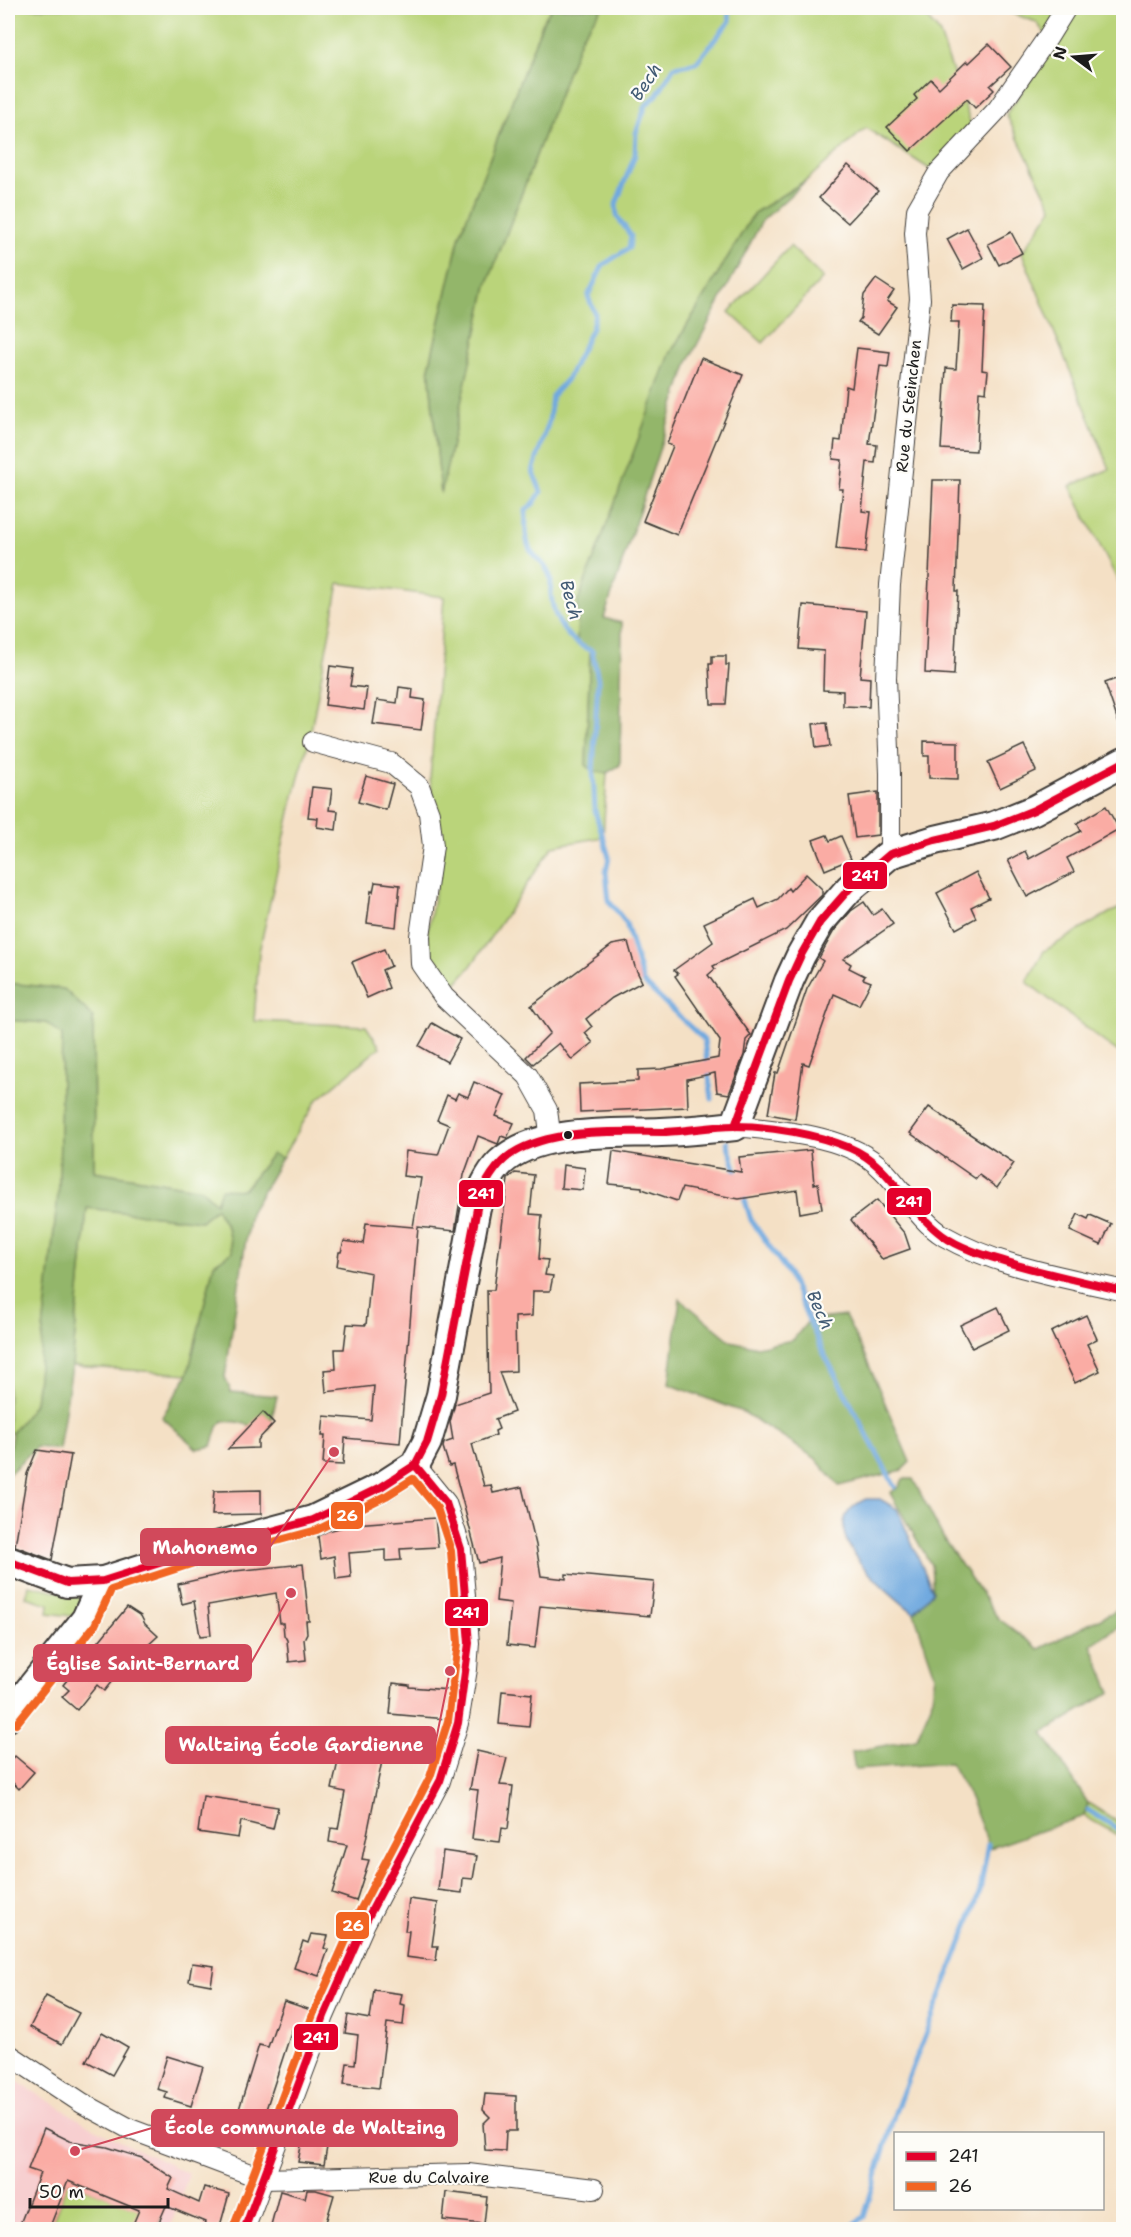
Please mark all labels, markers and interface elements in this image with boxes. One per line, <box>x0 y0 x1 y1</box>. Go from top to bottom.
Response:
north arrow <box>1044 27 1104 87</box>
text: N <box>1048 44 1072 62</box>
water label: Bech <box>625 58 667 106</box>
street label: Rue du Steinchen <box>891 338 926 473</box>
water label: Bech <box>554 577 588 623</box>
line badge: 241 <box>842 861 888 890</box>
text: 241 <box>851 865 879 886</box>
unlabelled marker <box>562 1129 574 1141</box>
line badge: 241 <box>458 1179 504 1208</box>
text: 241 <box>467 1183 495 1204</box>
line badge: 241 <box>886 1187 932 1216</box>
text: 241 <box>895 1191 923 1212</box>
water label: Bech <box>801 1286 839 1334</box>
line badge: 26 <box>330 1501 364 1530</box>
text: 26 <box>336 1505 358 1526</box>
callout: Mahonemo <box>141 1529 270 1565</box>
text: Mahonemo <box>152 1536 258 1560</box>
line badge: 241 <box>444 1598 489 1627</box>
text: 241 <box>452 1602 480 1623</box>
callout: Église Saint-Bernard <box>34 1645 251 1681</box>
text: Église Saint-Bernard <box>46 1650 240 1676</box>
callout: Waltzing École Gardienne <box>166 1727 435 1763</box>
text: Waltzing École Gardienne <box>178 1731 424 1757</box>
line badge: 26 <box>335 1911 370 1940</box>
text: 26 <box>342 1915 364 1936</box>
line badge: 241 <box>293 2023 339 2051</box>
text: 241 <box>302 2027 330 2048</box>
callout: École communale de Waltzing <box>152 2110 457 2146</box>
text: École communale de Waltzing <box>164 2114 446 2140</box>
legend <box>894 2132 1104 2210</box>
text: 241 <box>948 2144 979 2168</box>
street label: Rue du Calvaire <box>369 2167 490 2188</box>
scale bar <box>30 2171 168 2209</box>
text: 26 <box>948 2174 972 2198</box>
text: 50 m <box>39 2180 84 2204</box>

